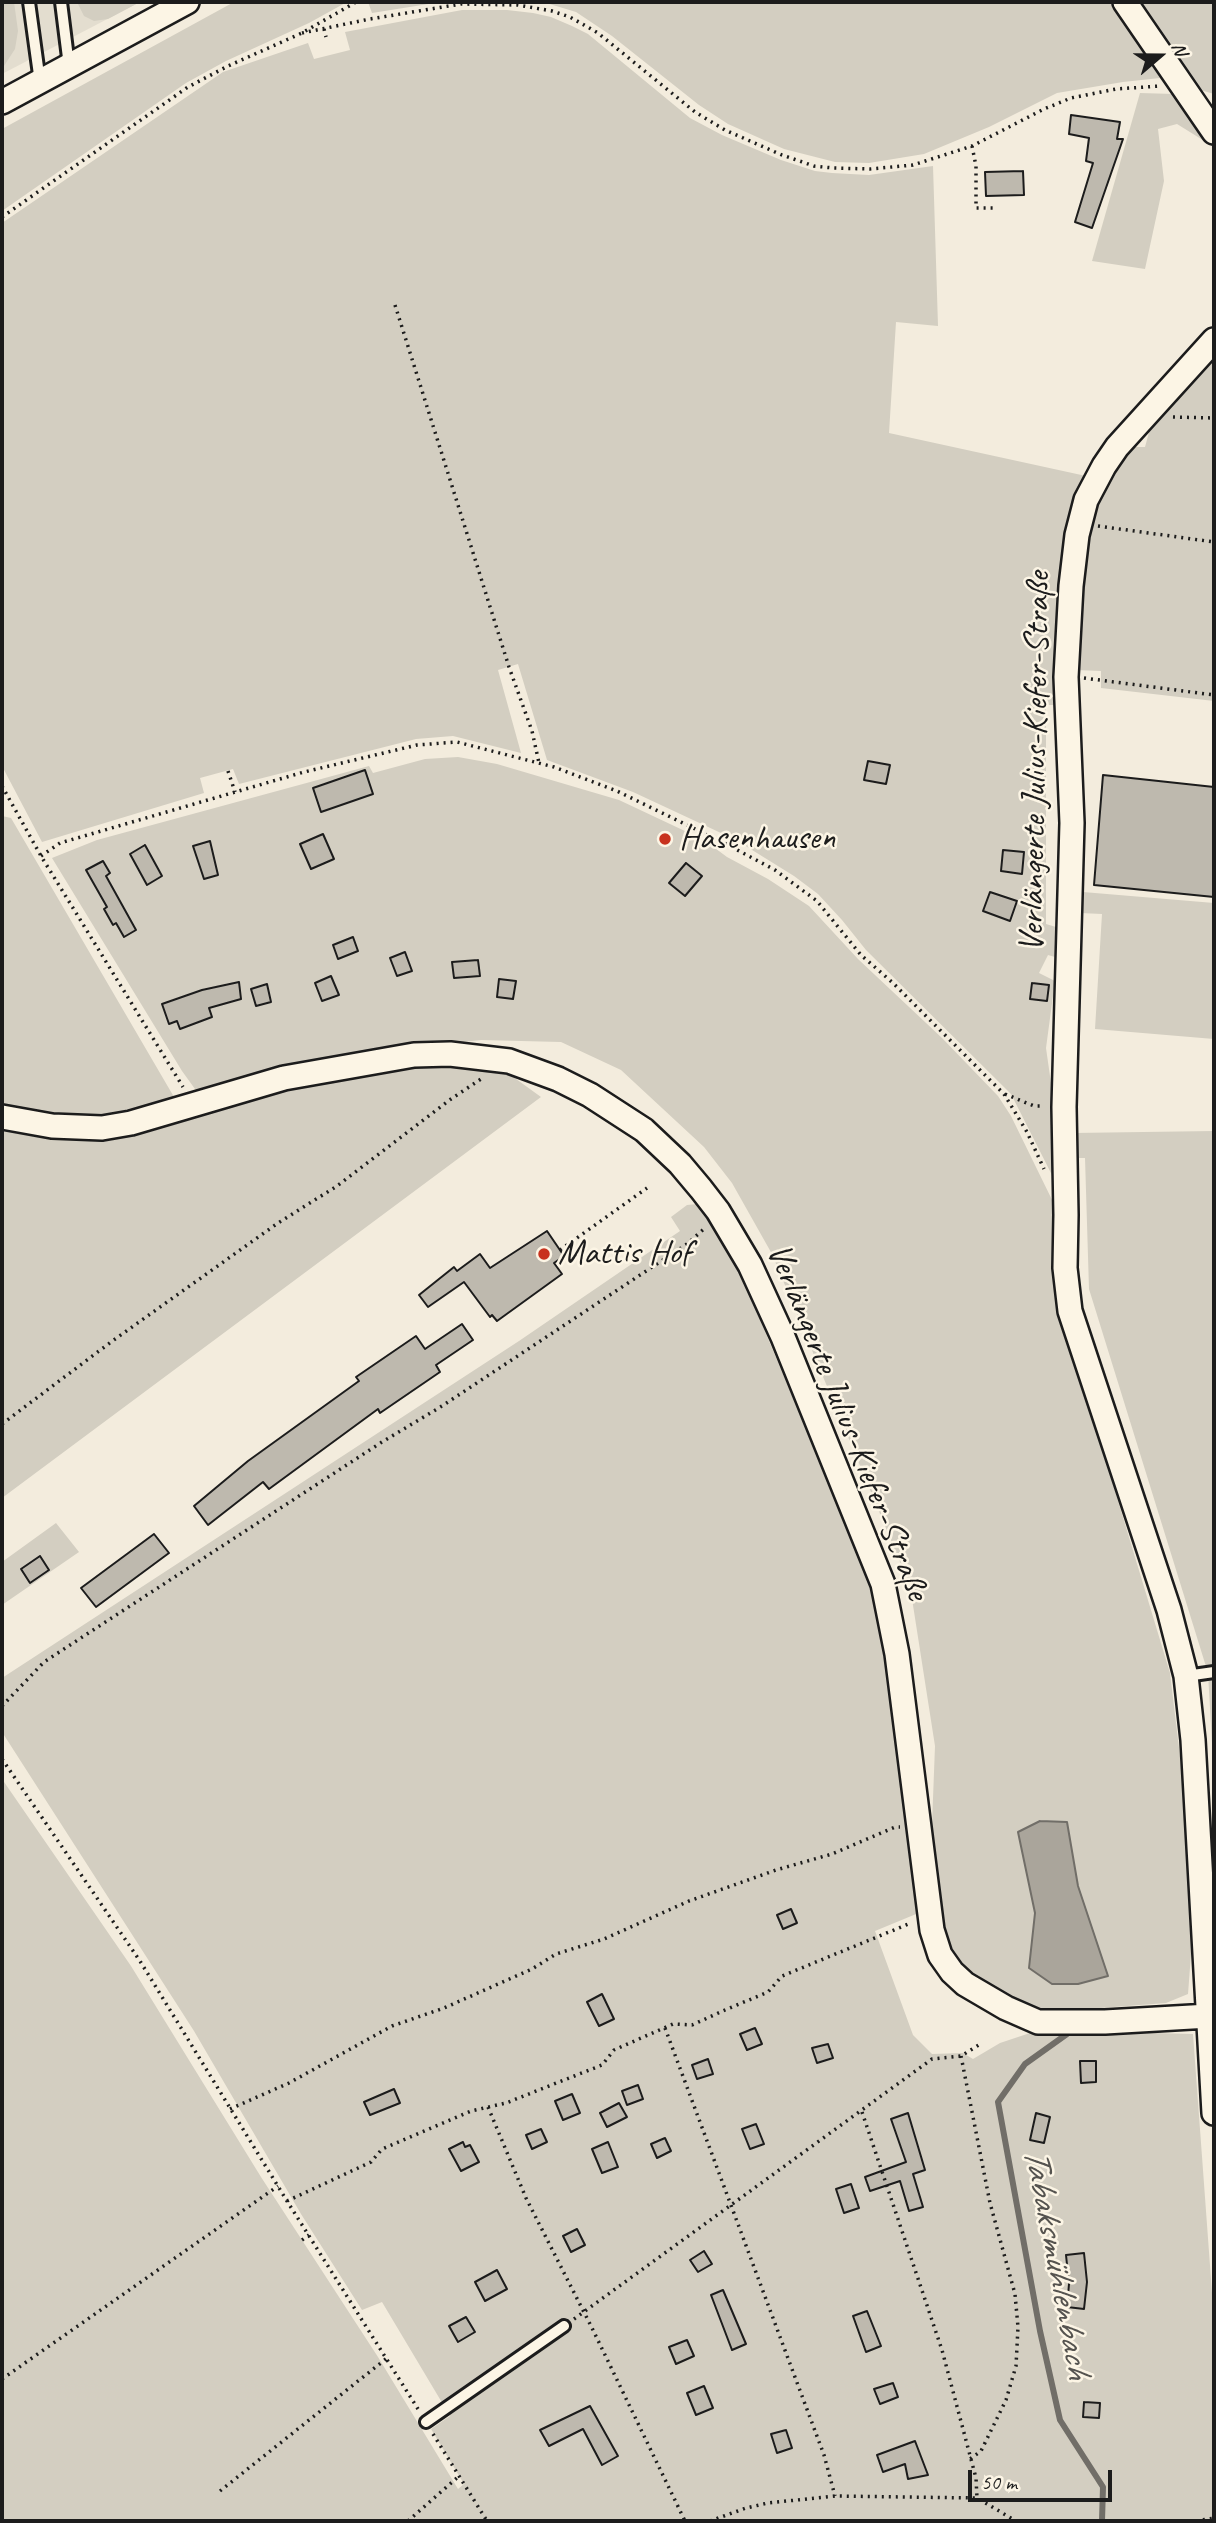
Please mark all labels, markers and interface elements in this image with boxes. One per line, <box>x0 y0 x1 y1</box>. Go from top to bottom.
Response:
north arrow <box>1125 21 1195 91</box>
text: N <box>1166 39 1193 58</box>
street label: Verlängerte Julius-Kiefer-Straße <box>1012 571 1060 953</box>
place label: Hasenhausen <box>679 818 835 860</box>
marker: Hasenhausen <box>657 831 673 847</box>
place label: Mattis Hof <box>558 1233 691 1275</box>
street label: Verlängerte Julius-Kiefer-Straße <box>756 1238 938 1606</box>
marker: Mattis Hof <box>536 1246 552 1262</box>
water label: Tabaksmühlenbach <box>1012 2144 1100 2382</box>
scale bar <box>971 2456 1114 2500</box>
text: 50 m <box>981 2469 1017 2495</box>

